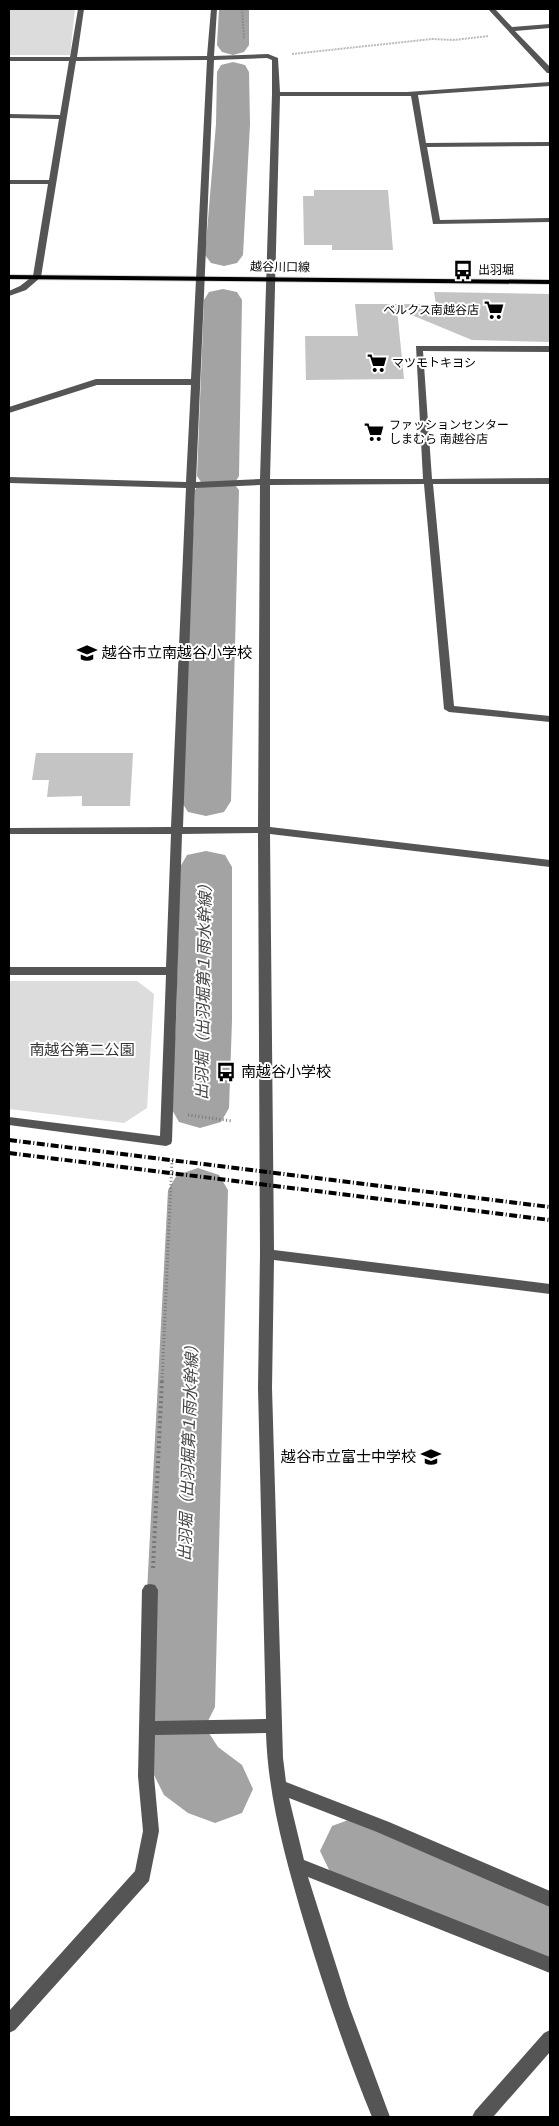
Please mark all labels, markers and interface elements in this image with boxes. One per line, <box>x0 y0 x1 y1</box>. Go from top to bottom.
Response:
street label: 越谷川口線 <box>250 258 310 275</box>
bus stop icon: 出羽堀 <box>452 259 474 281</box>
place label: 出羽堀 <box>478 262 514 277</box>
supermarket icon: ベルクス南越谷店 <box>483 299 505 321</box>
place label: ベルクス南越谷店 <box>383 302 479 317</box>
supermarket icon: マツモトキヨシ <box>366 352 388 374</box>
place label: マツモトキヨシ <box>392 355 476 370</box>
place label: ファッションセンター しまむら 南越谷店 <box>389 417 509 446</box>
supermarket icon: ファッションセンター しまむら 南越谷店 <box>363 421 385 443</box>
school or university icon: 越谷市立南越谷小学校 <box>76 642 98 664</box>
place label: 越谷市立南越谷小学校 <box>101 643 252 661</box>
water label: 出羽堀（出羽堀第１雨水幹線） <box>191 876 215 1100</box>
park label: 南越谷第二公園 <box>29 1040 135 1058</box>
bus stop icon: 南越谷小学校 <box>215 1061 237 1083</box>
place label: 南越谷小学校 <box>241 1062 331 1080</box>
water label: 出羽堀（出羽堀第１雨水幹線） <box>174 1337 202 1561</box>
school or university icon: 越谷市立富士中学校 <box>420 1446 442 1468</box>
place label: 越谷市立富士中学校 <box>280 1447 416 1465</box>

